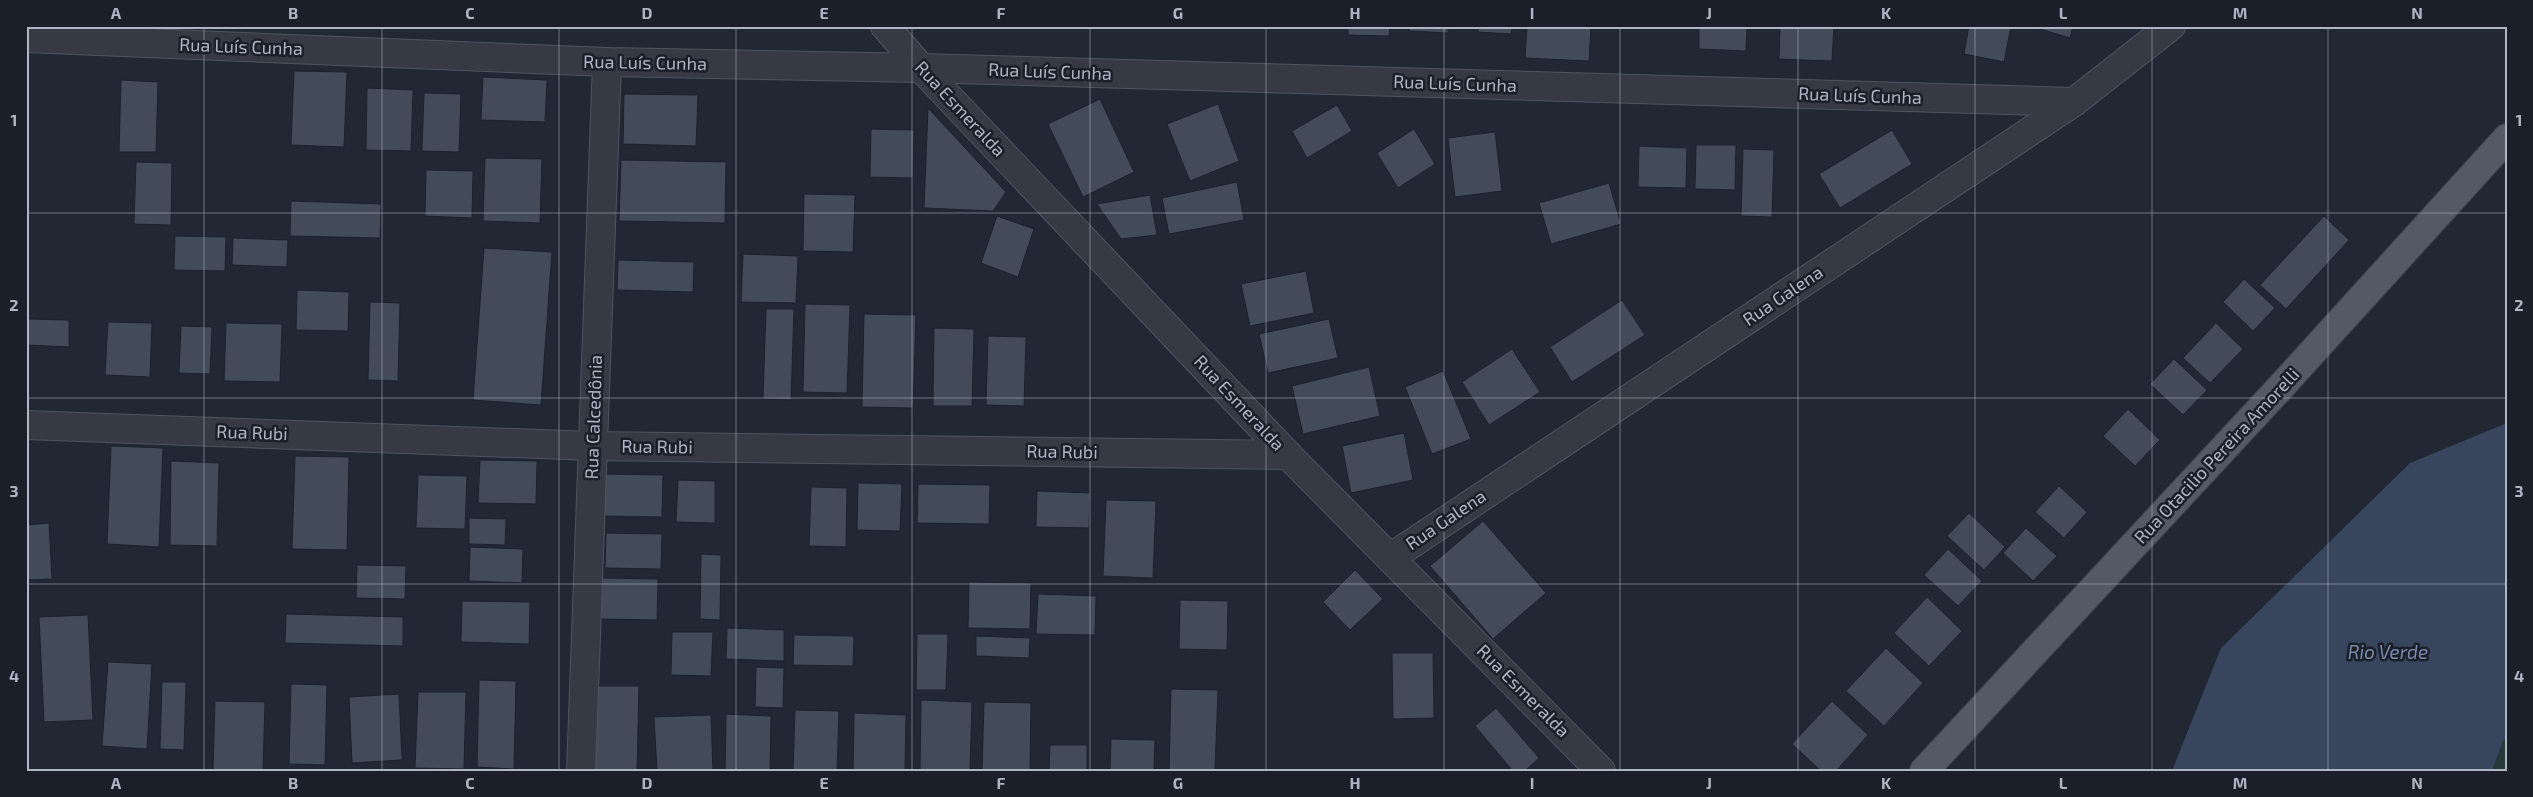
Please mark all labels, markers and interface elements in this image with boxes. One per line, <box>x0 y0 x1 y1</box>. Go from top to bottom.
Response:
text: A <box>111 3 122 22</box>
text: B <box>288 3 298 22</box>
text: C <box>465 3 475 22</box>
text: D <box>642 3 653 22</box>
text: E <box>819 3 829 22</box>
text: F <box>997 3 1006 22</box>
text: G <box>1173 3 1183 22</box>
text: H <box>1349 3 1361 22</box>
text: I <box>1530 3 1534 22</box>
text: J <box>1706 3 1712 22</box>
text: K <box>1881 3 1892 22</box>
text: L <box>2059 3 2068 22</box>
text: M <box>2233 3 2247 22</box>
text: N <box>2411 3 2423 22</box>
street label: Rua Luís Cunha <box>179 33 303 59</box>
street label: Rua Luís Cunha <box>583 50 707 74</box>
street label: Rua Esmeralda <box>911 56 1011 161</box>
street label: Rua Luís Cunha <box>988 58 1112 84</box>
street label: Rua Luís Cunha <box>1393 70 1517 96</box>
street label: Rua Luís Cunha <box>1798 82 1922 108</box>
text: 1 <box>11 110 17 129</box>
text: 1 <box>2516 110 2522 129</box>
street label: Rua Galena <box>1738 260 1827 330</box>
text: 2 <box>9 295 19 314</box>
text: 2 <box>2514 295 2524 314</box>
street label: Rua Esmeralda <box>1190 350 1290 455</box>
street label: Rua Calcedônia <box>580 354 606 480</box>
street label: Rua Otacilio Pereira Amorelli <box>2129 363 2304 548</box>
street label: Rua Rubi <box>216 420 288 444</box>
street label: Rua Rubi <box>621 434 693 458</box>
street label: Rua Rubi <box>1026 439 1098 463</box>
text: 3 <box>9 481 19 500</box>
text: 3 <box>2514 481 2524 500</box>
street label: Rua Galena <box>1401 484 1490 554</box>
street label: Rua Esmeralda <box>1473 639 1575 741</box>
water label: Rio Verde <box>2348 640 2428 663</box>
text: 4 <box>9 666 19 685</box>
text: 4 <box>2514 666 2524 685</box>
text: A <box>111 773 122 792</box>
text: B <box>288 773 298 792</box>
text: C <box>465 773 475 792</box>
text: D <box>642 773 653 792</box>
text: E <box>819 773 829 792</box>
text: F <box>997 773 1006 792</box>
text: G <box>1173 773 1183 792</box>
text: H <box>1349 773 1361 792</box>
text: I <box>1530 773 1534 792</box>
text: J <box>1706 773 1712 792</box>
text: K <box>1881 773 1892 792</box>
text: L <box>2059 773 2068 792</box>
text: M <box>2233 773 2247 792</box>
text: N <box>2411 773 2423 792</box>

